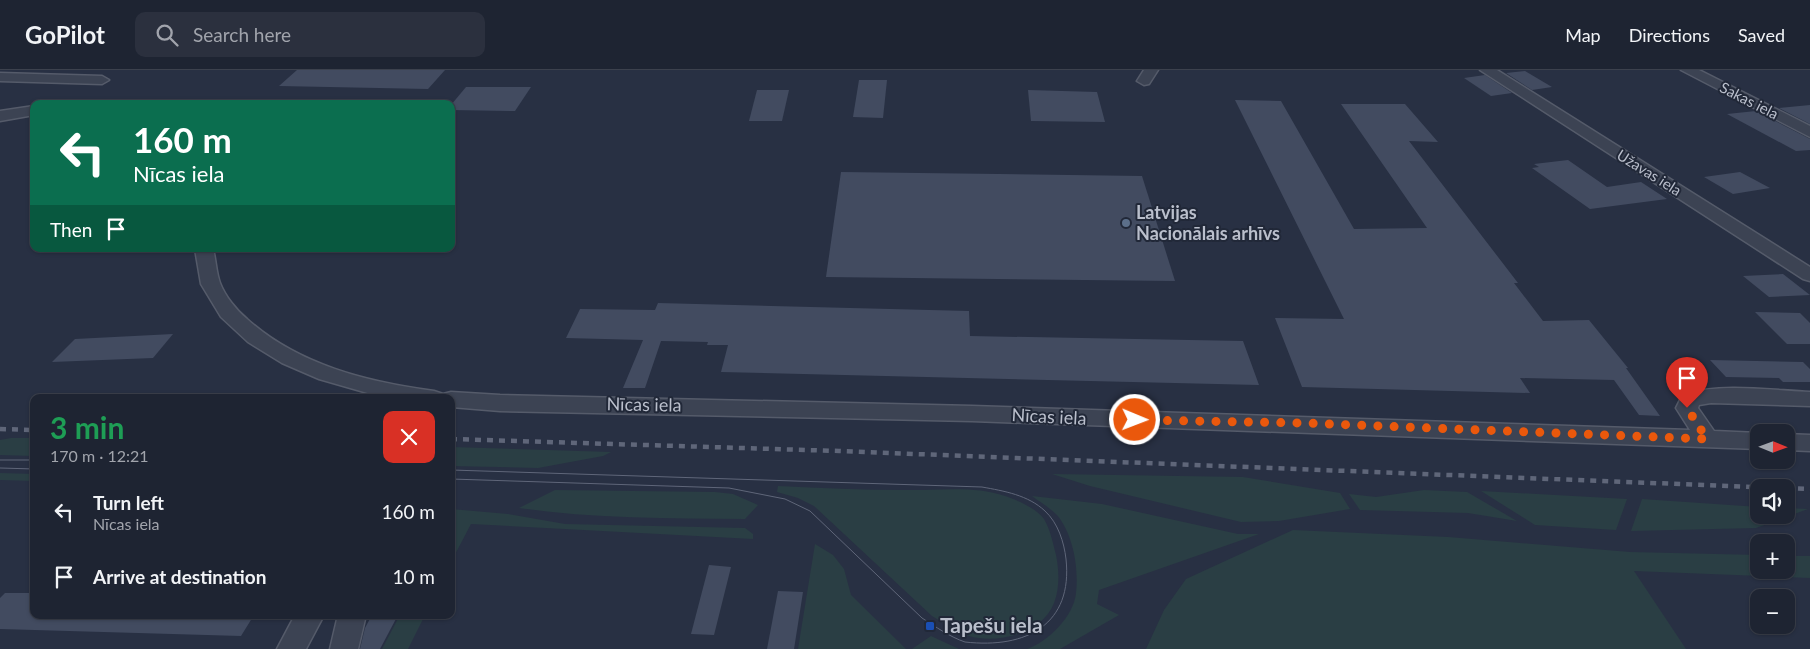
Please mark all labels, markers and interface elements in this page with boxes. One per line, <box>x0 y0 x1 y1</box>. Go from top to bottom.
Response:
search box <box>135 12 485 57</box>
text: GoPilot <box>25 20 105 49</box>
icon: search <box>153 21 181 49</box>
text: Search here <box>193 23 291 46</box>
text: Map <box>1565 24 1601 46</box>
text: Directions <box>1629 24 1710 46</box>
text: Saved <box>1738 24 1785 46</box>
street label: Sakas iela <box>1717 78 1782 123</box>
text: 160 m <box>133 118 232 160</box>
icon: left <box>50 120 115 185</box>
street label: Užavas iela <box>1614 145 1685 199</box>
text: Nīcas iela <box>133 160 225 187</box>
place label: Latvijas Nacionālais arhīvs <box>1136 201 1280 244</box>
icon: arrive <box>102 215 130 243</box>
marker: Latvijas Nacionālais arhīvs <box>1120 217 1132 229</box>
text: Then <box>50 218 92 241</box>
pin <box>1666 357 1708 408</box>
icon: arrive <box>1673 364 1701 392</box>
street label: Nīcas iela <box>606 392 682 416</box>
position arrow <box>1108 393 1160 445</box>
street label: Nīcas iela <box>1011 403 1087 429</box>
text: 3 min <box>50 409 124 445</box>
button: close <box>383 411 435 463</box>
north arrow <box>1750 424 1795 469</box>
map controls <box>1750 424 1795 634</box>
text: 170 m · 12:21 <box>50 446 149 465</box>
button: sound <box>1750 479 1795 524</box>
text: Turn left <box>93 491 164 514</box>
icon: left <box>50 498 78 526</box>
text: 160 m <box>381 500 435 523</box>
text: Nīcas iela <box>93 514 160 533</box>
button: + <box>1750 534 1795 579</box>
icon: arrive <box>50 563 78 591</box>
text: Arrive at destination <box>93 565 266 588</box>
text: 10 m <box>392 565 435 588</box>
button: − <box>1750 589 1795 634</box>
place label: Tapešu iela <box>940 612 1043 637</box>
marker: Tapešu iela <box>924 620 936 632</box>

